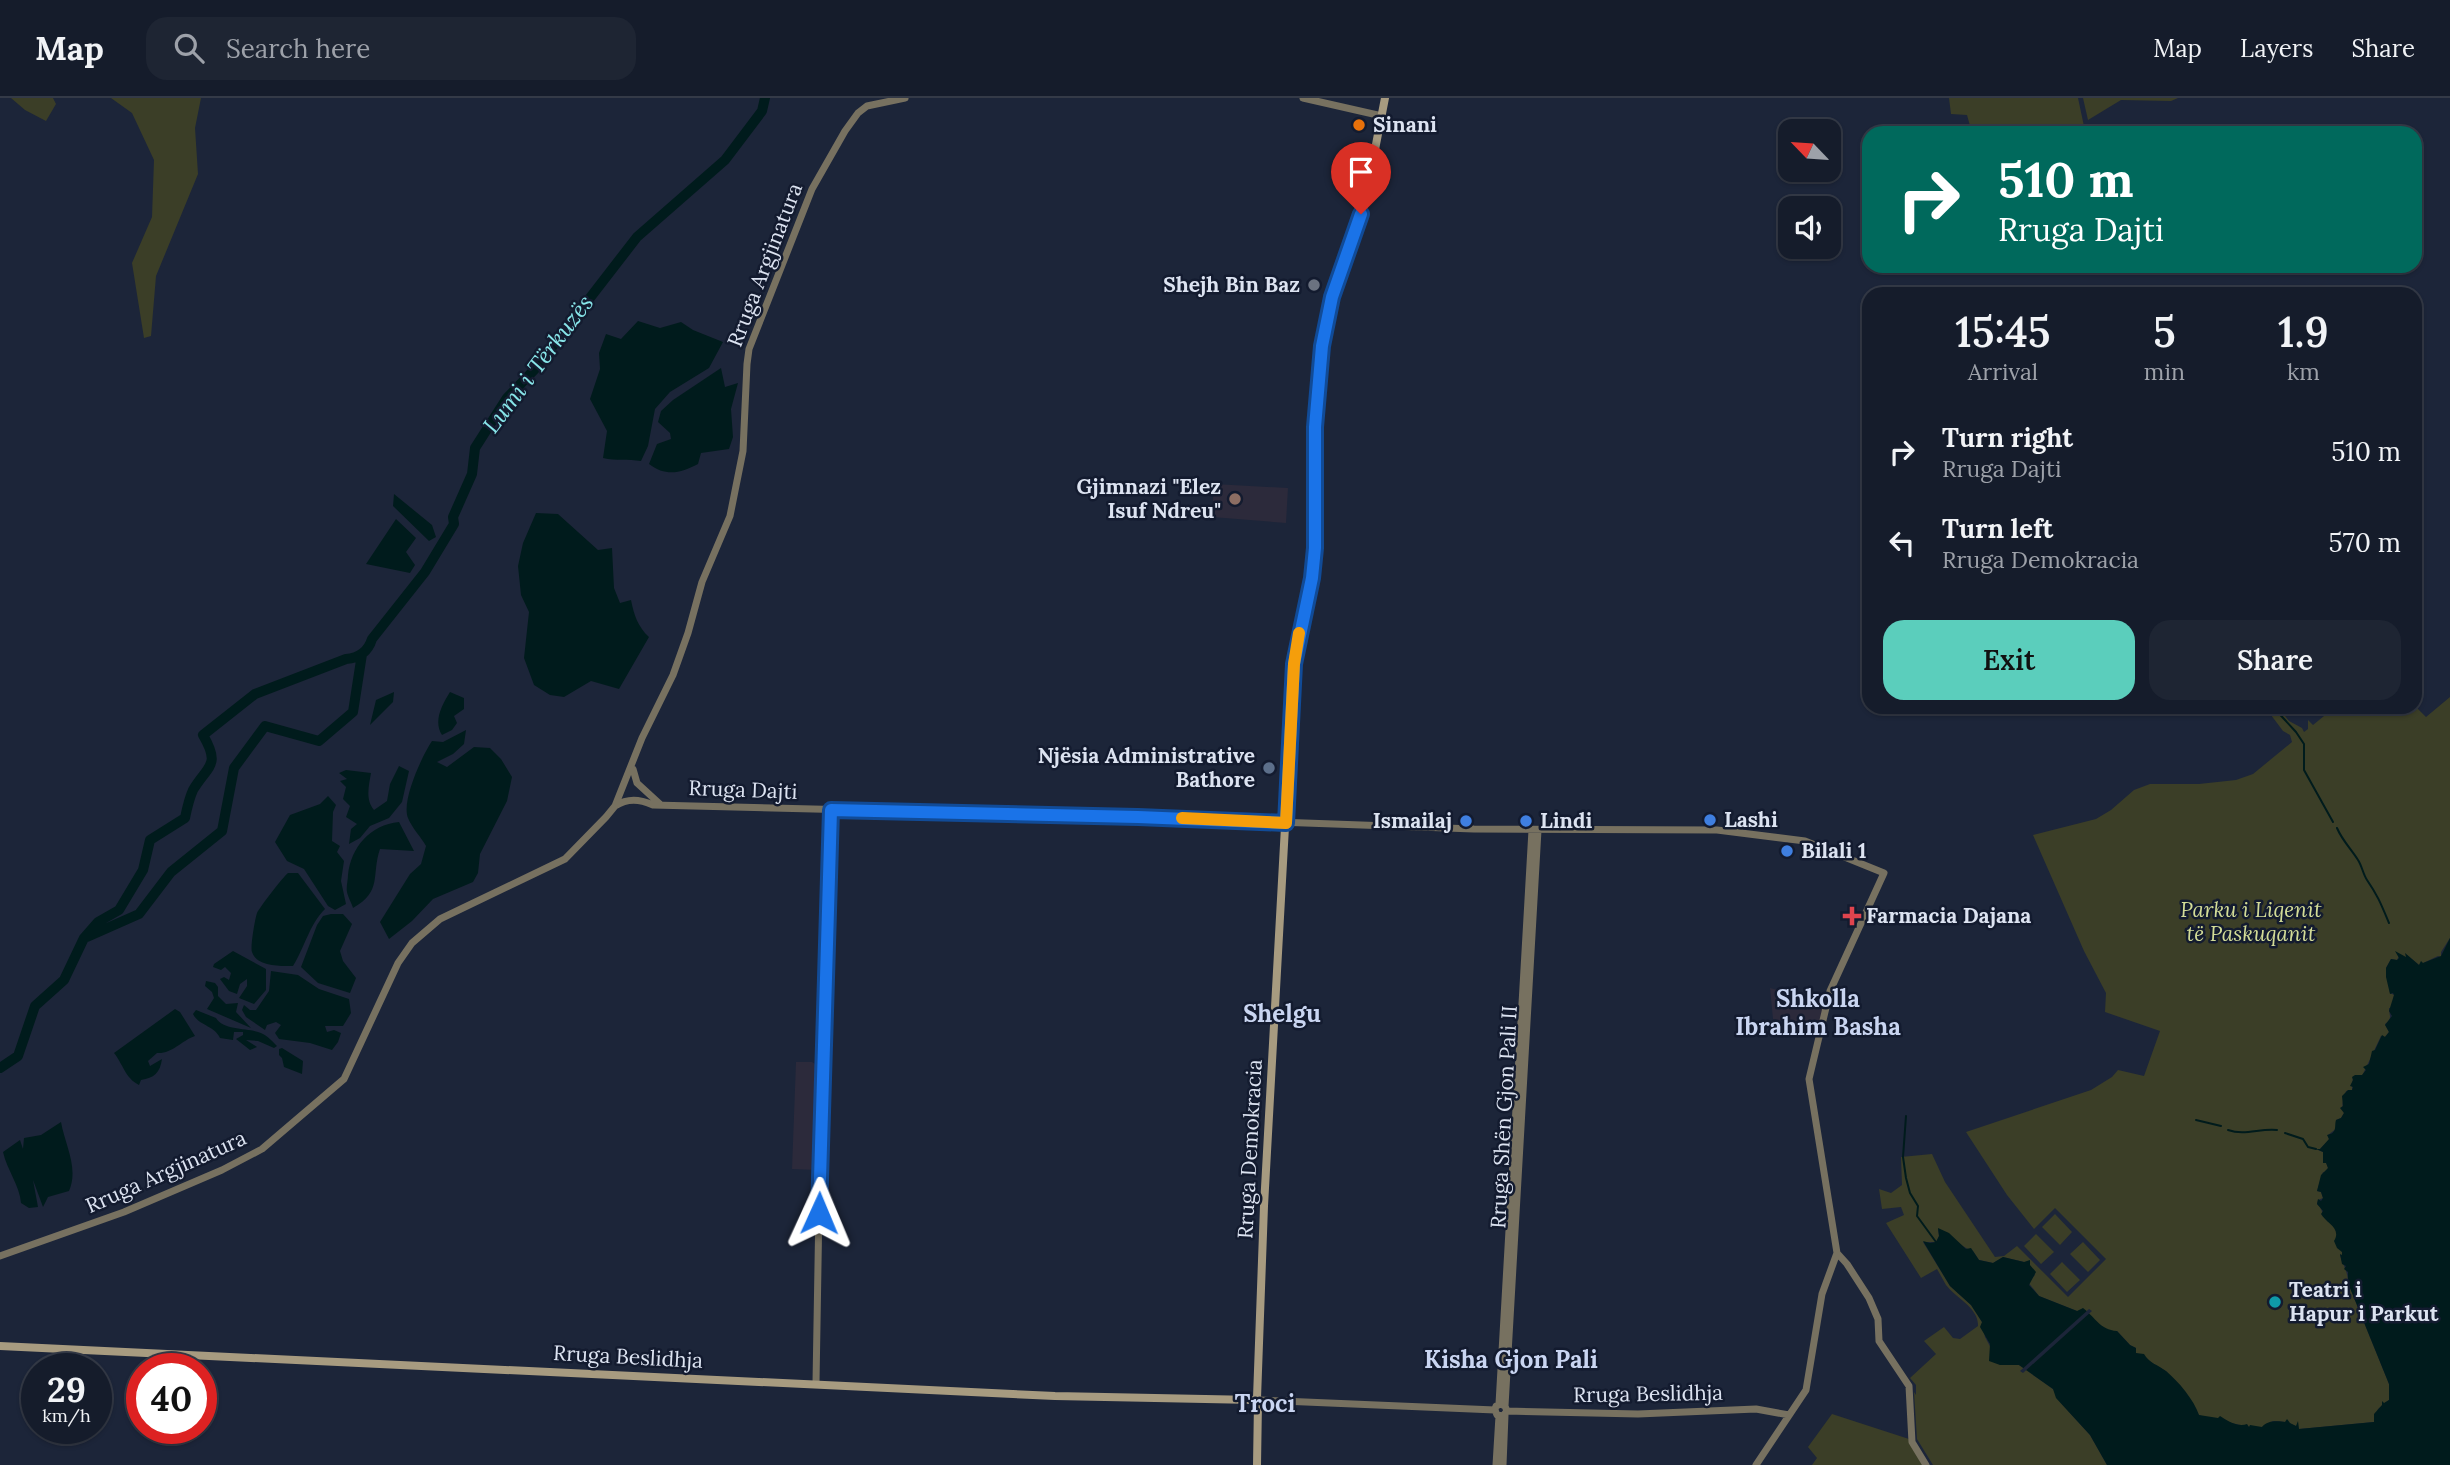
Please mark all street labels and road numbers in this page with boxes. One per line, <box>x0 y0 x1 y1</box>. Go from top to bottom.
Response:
street label: Rruga Argjinatura <box>721 179 808 350</box>
street label: Rruga Dajti <box>688 774 798 805</box>
street label: Rruga Shën Gjon Pali II <box>1484 1005 1523 1229</box>
street label: Rruga Demokracia <box>1231 1058 1268 1239</box>
street label: Rruga Argjinatura <box>81 1124 251 1219</box>
street label: Rruga Beslidhja <box>552 1339 704 1374</box>
street label: Rruga Beslidhja <box>1573 1379 1723 1408</box>

